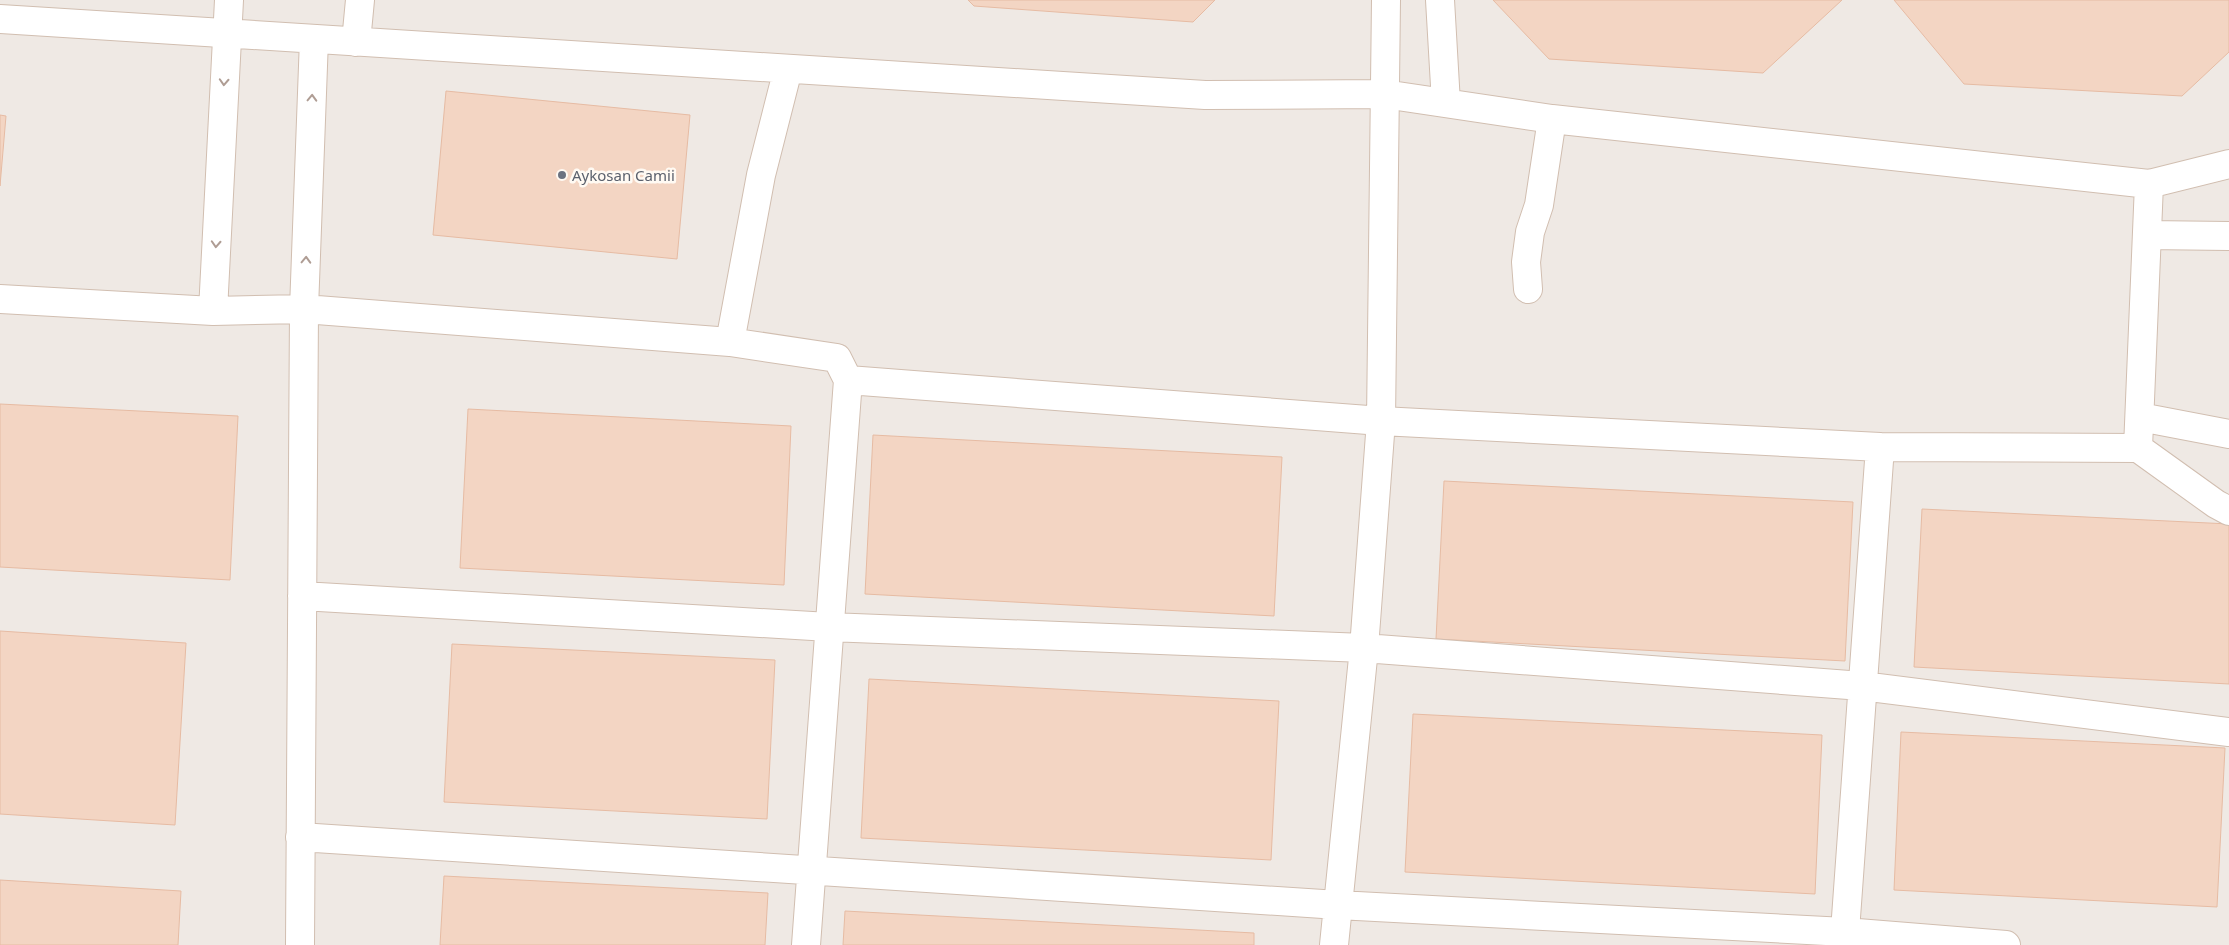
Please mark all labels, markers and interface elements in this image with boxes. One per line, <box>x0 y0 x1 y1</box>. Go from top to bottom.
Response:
one-way arrow <box>219 78 230 86</box>
one-way arrow <box>307 93 317 101</box>
place label: Aykosan Camii <box>572 165 675 185</box>
marker: Aykosan Camii <box>556 169 568 181</box>
one-way arrow <box>211 240 222 248</box>
one-way arrow <box>301 256 311 264</box>

